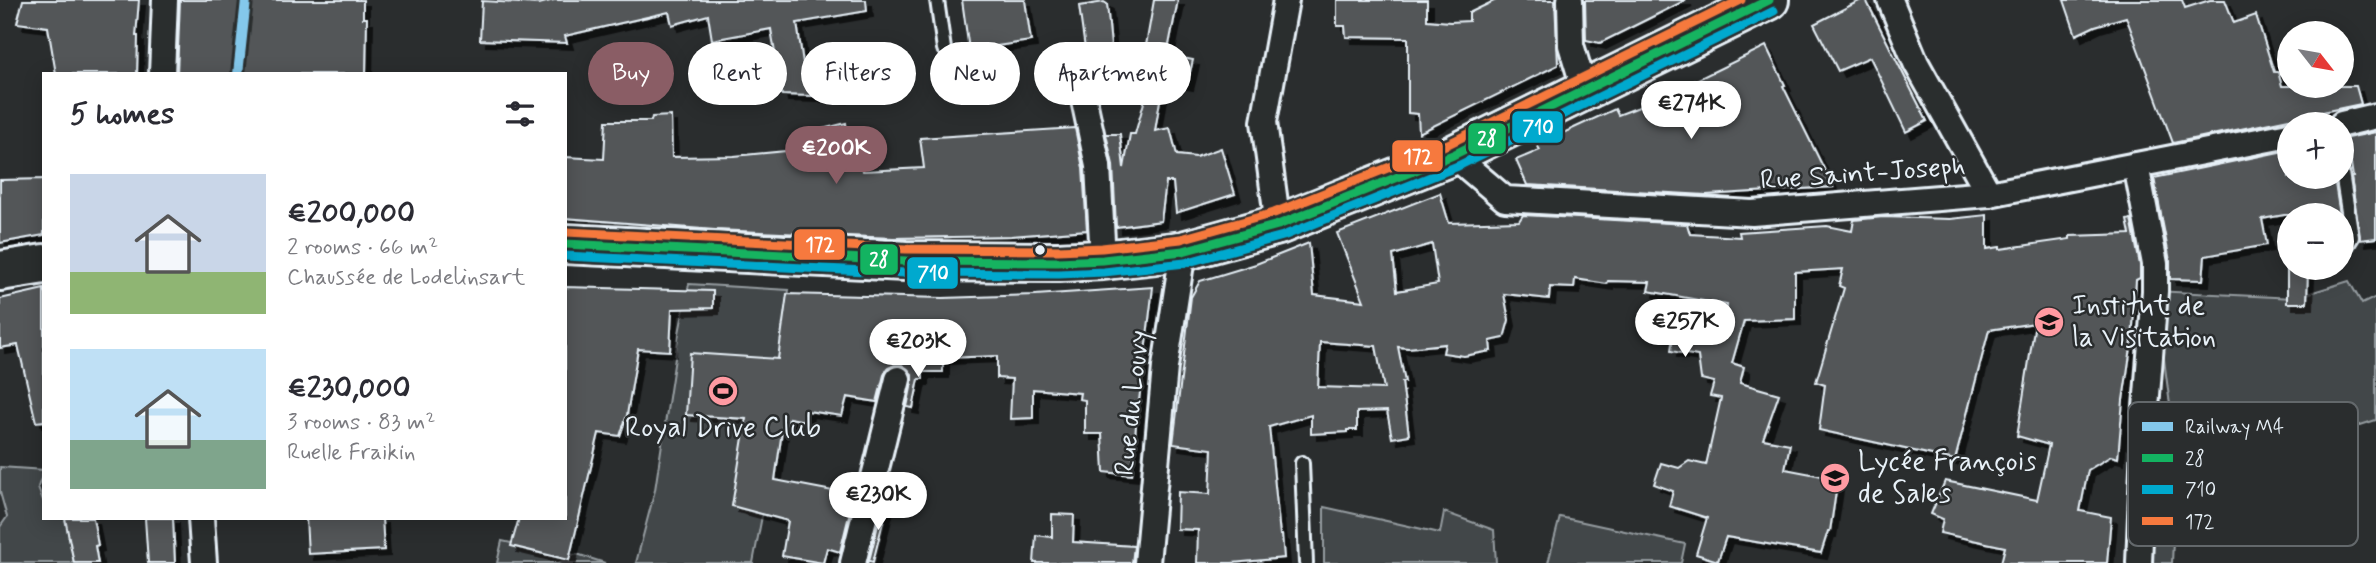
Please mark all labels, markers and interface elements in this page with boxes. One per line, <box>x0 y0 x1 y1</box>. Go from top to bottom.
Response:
north arrow <box>2277 21 2354 98</box>
map controls <box>2277 21 2354 280</box>
chip: Buy <box>588 42 674 105</box>
chip: Rent <box>688 42 787 105</box>
chip: Filters <box>801 42 916 105</box>
chip: New <box>930 42 1020 105</box>
chip: Apartment <box>1034 42 1191 105</box>
pin: €274K <box>1642 82 1740 141</box>
text: €274K <box>1657 89 1725 119</box>
text: 5 homes <box>70 95 175 134</box>
icon: filters <box>501 95 539 133</box>
line badge: 710 <box>1511 110 1564 144</box>
button: + <box>2277 112 2354 189</box>
text: 710 <box>1522 116 1554 141</box>
line badge: 28 <box>1467 122 1507 155</box>
pin: €200K <box>787 127 885 186</box>
text: 28 <box>1477 127 1497 152</box>
text: €200K <box>801 134 871 164</box>
line badge: 172 <box>1391 139 1444 173</box>
text: 172 <box>1403 145 1433 170</box>
street label: Rue Saint-Joseph <box>1759 148 1967 200</box>
text: €200,000 <box>287 194 415 233</box>
icon: home <box>126 202 210 286</box>
button: − <box>2277 203 2354 280</box>
line badge: 172 <box>793 228 846 261</box>
text: 2 rooms · 66 m² <box>287 233 438 263</box>
text: 172 <box>805 233 835 258</box>
line badge: 28 <box>859 243 899 276</box>
unlabelled marker <box>1033 243 1047 257</box>
text: 28 <box>869 248 889 273</box>
line badge: 710 <box>906 256 959 290</box>
text: 710 <box>917 262 949 287</box>
text: Chaussée de Lodelinsart <box>287 263 525 293</box>
place label: Institut de la Visitation <box>2072 288 2216 357</box>
pin: €257K <box>1636 300 1734 359</box>
school or university icon: Institut de la Visitation <box>2032 305 2066 339</box>
text: €257K <box>1651 307 1719 337</box>
pin: €203K <box>869 320 967 379</box>
text: €203K <box>885 327 951 357</box>
street label: Rue du Louvy <box>1107 328 1159 478</box>
text: €230,000 <box>287 369 411 408</box>
sports icon: Royal Drive Club <box>706 374 740 408</box>
icon: home <box>126 377 210 461</box>
legend <box>2128 402 2358 546</box>
text: 3 rooms · 83 m² <box>287 408 435 438</box>
place label: Royal Drive Club <box>625 410 821 447</box>
text: Railway M4 <box>2185 415 2284 441</box>
text: Ruelle Fraikin <box>287 438 416 468</box>
place label: Lycée François de Sales <box>1858 444 2037 513</box>
text: 28 <box>2185 447 2205 472</box>
school or university icon: Lycée François de Sales <box>1818 461 1852 495</box>
pin: €230K <box>829 472 927 532</box>
text: 710 <box>2185 478 2216 503</box>
text: €230K <box>845 480 911 510</box>
text: 172 <box>2185 510 2214 535</box>

